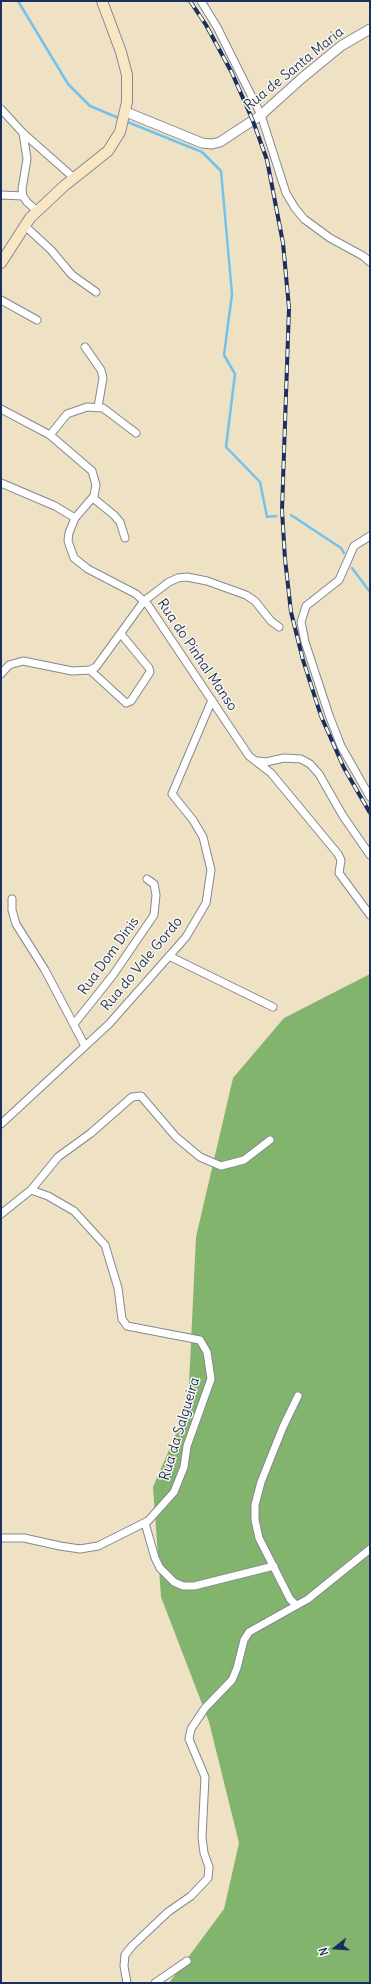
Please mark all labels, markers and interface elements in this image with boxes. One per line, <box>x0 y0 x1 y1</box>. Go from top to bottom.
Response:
street label: Rua de Santa Maria <box>241 24 347 114</box>
street label: Rua do Pinhal Manso <box>153 596 241 714</box>
street label: Rua Dom Dinis <box>75 914 143 998</box>
street label: Rua do Vale Gordo <box>98 914 186 1014</box>
street label: Rua da Salgueira <box>156 1375 204 1483</box>
north arrow <box>315 1928 355 1968</box>
text: N <box>316 1946 331 1957</box>

